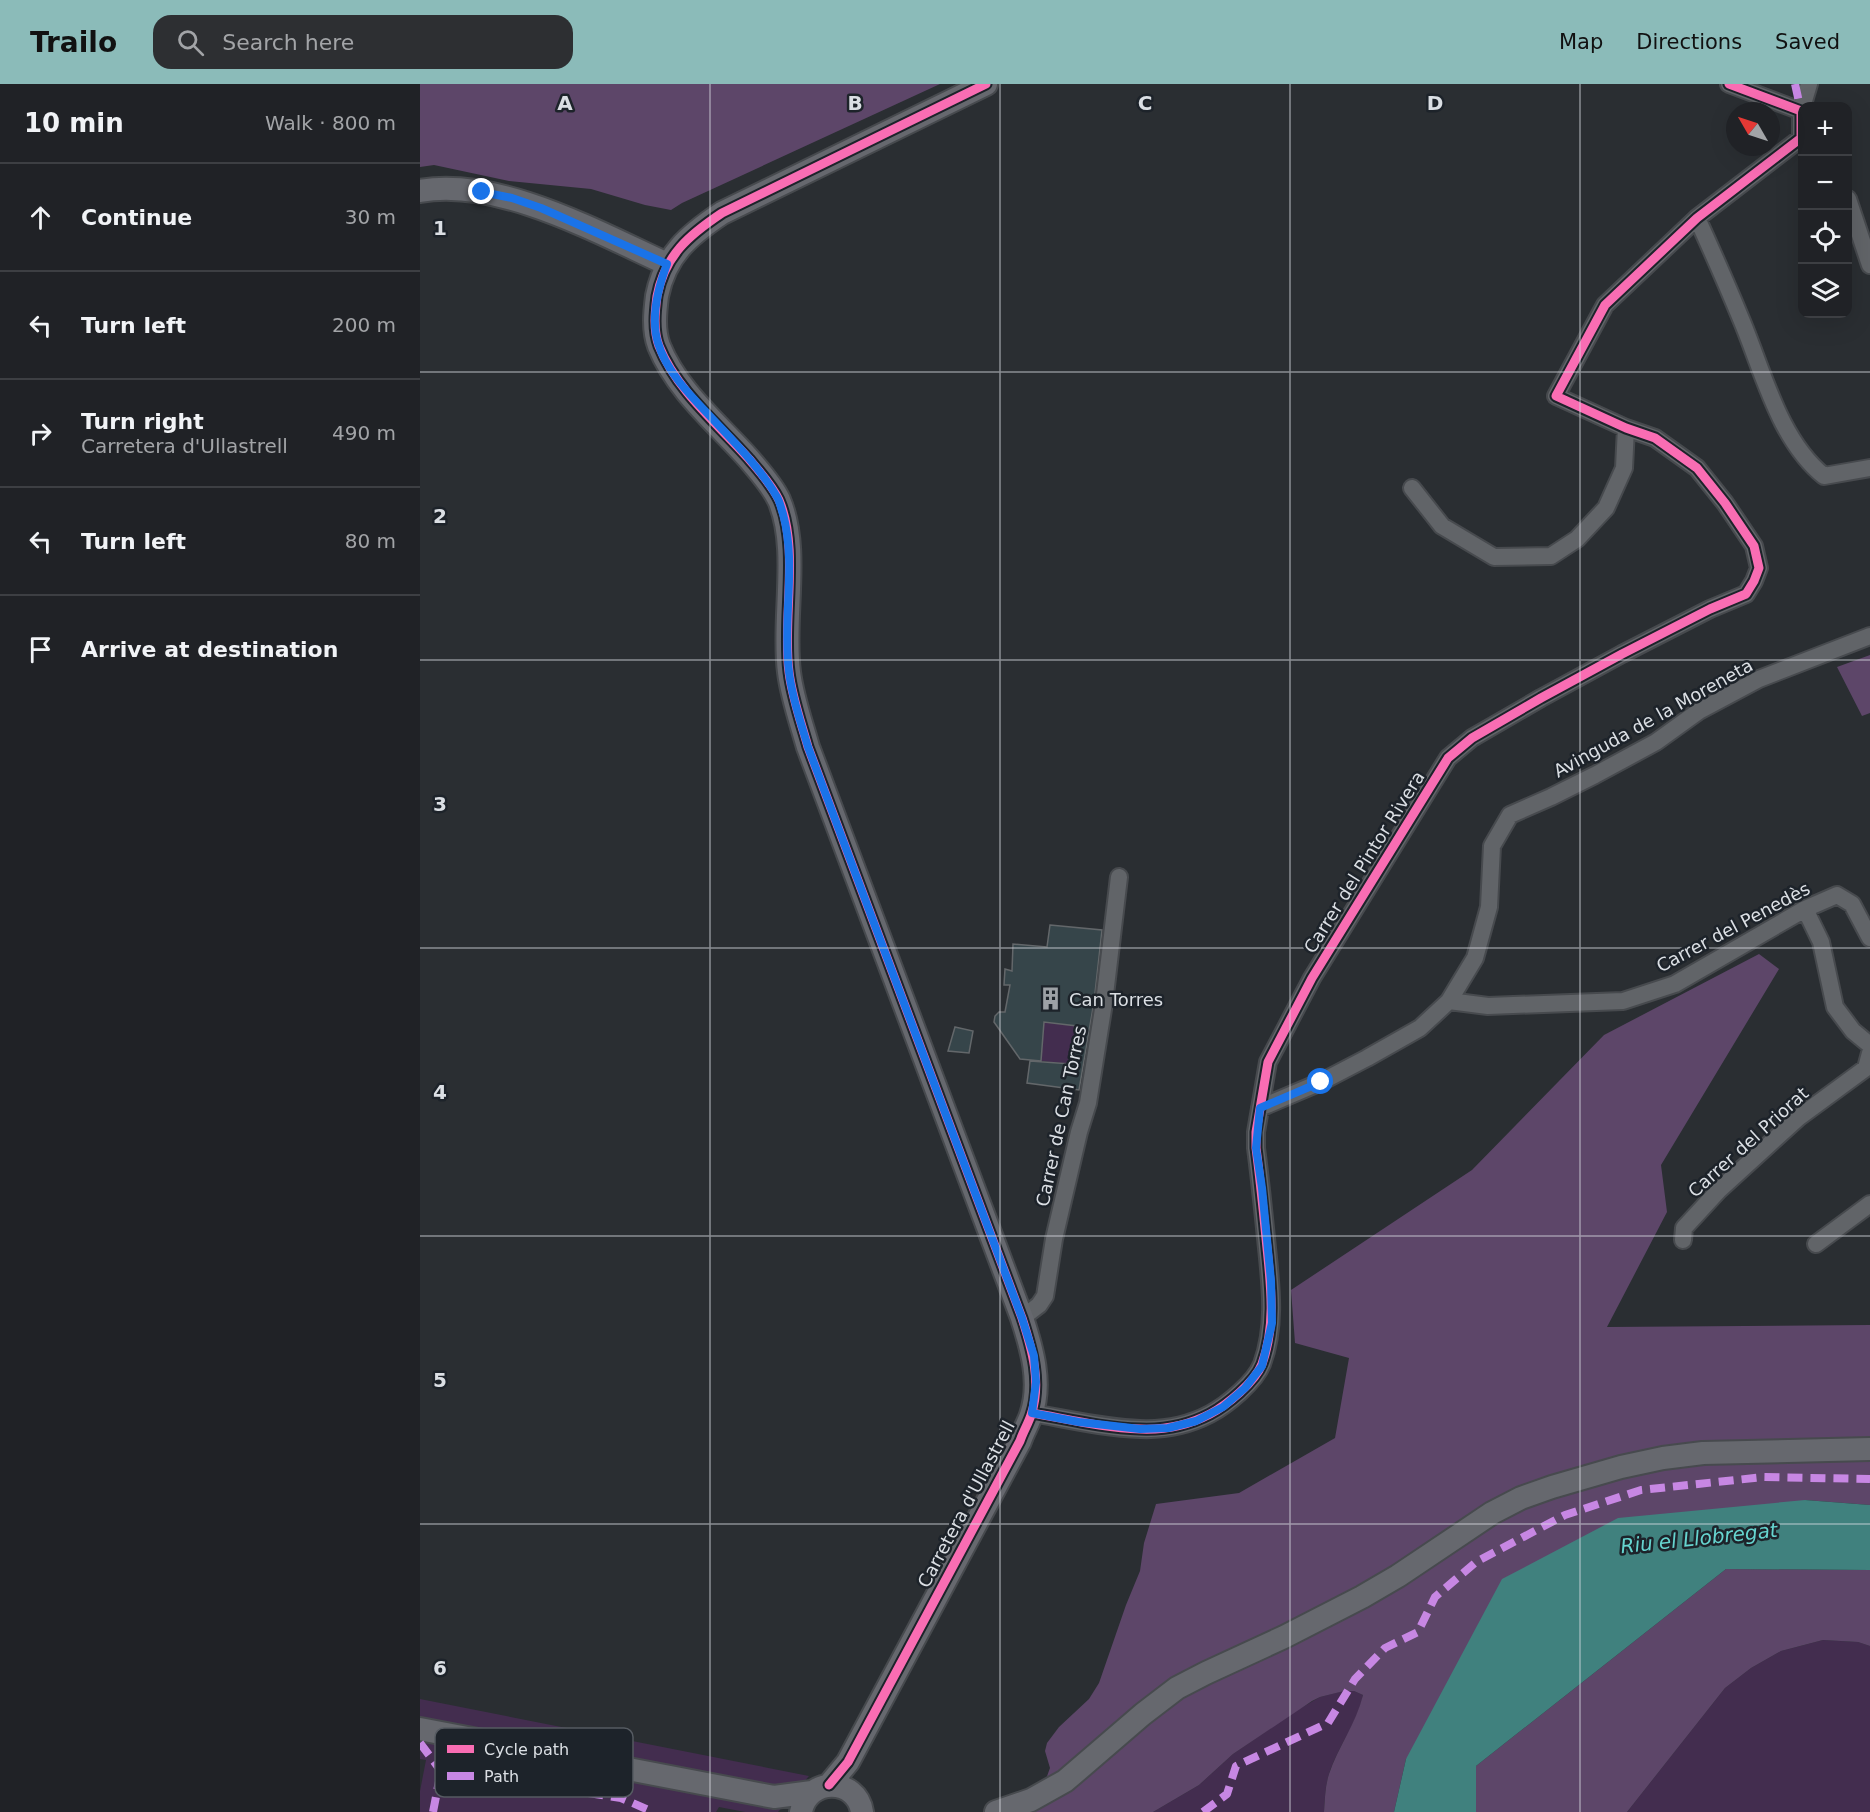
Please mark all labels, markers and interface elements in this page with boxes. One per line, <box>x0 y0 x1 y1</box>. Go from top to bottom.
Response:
search box <box>153 15 573 69</box>
text: Trailo <box>30 26 117 59</box>
icon: search <box>174 26 207 59</box>
text: Search here <box>222 30 354 55</box>
text: Map <box>1559 30 1603 54</box>
text: Directions <box>1636 30 1742 54</box>
text: Saved <box>1775 30 1840 54</box>
text: A <box>557 91 573 115</box>
text: B <box>847 91 863 115</box>
text: C <box>1138 91 1152 115</box>
text: D <box>1427 91 1443 115</box>
north arrow <box>1726 102 1780 156</box>
map controls <box>1798 102 1852 318</box>
button: + <box>1798 102 1852 156</box>
text: 10 min <box>24 108 124 138</box>
text: Walk · 800 m <box>265 111 396 135</box>
button: − <box>1798 156 1852 210</box>
route end <box>468 178 494 204</box>
icon: ahead <box>24 201 57 234</box>
text: Continue <box>81 205 192 230</box>
text: 30 m <box>345 205 396 229</box>
button: locate <box>1798 210 1852 264</box>
text: 1 <box>433 216 447 240</box>
button: layers <box>1798 264 1852 318</box>
icon: left <box>24 309 57 342</box>
text: Turn left <box>81 313 186 338</box>
text: 200 m <box>332 313 396 337</box>
text: Turn right <box>81 409 204 434</box>
icon: right <box>24 417 57 450</box>
text: 490 m <box>332 421 396 445</box>
text: Carretera d'Ullastrell <box>81 434 288 458</box>
text: 2 <box>433 504 447 528</box>
icon: left <box>24 525 57 558</box>
text: Turn left <box>81 529 186 554</box>
text: 80 m <box>345 529 396 553</box>
icon: arrive <box>24 633 57 666</box>
text: Arrive at destination <box>81 637 338 662</box>
street label: Avinguda de la Moreneta <box>1550 654 1756 782</box>
street label: Carrer del Pintor Rivera <box>1299 767 1429 957</box>
text: 3 <box>433 792 447 816</box>
street label: Carrer del Penedès <box>1653 878 1813 976</box>
building icon: Can Torres <box>1038 986 1064 1012</box>
place label: Can Torres <box>1069 989 1163 1010</box>
street label: Carrer de Can Torres <box>1032 1024 1090 1208</box>
route start <box>1307 1068 1333 1094</box>
text: 4 <box>433 1080 447 1104</box>
street label: Carrer del Priorat <box>1684 1082 1812 1202</box>
text: 5 <box>433 1368 447 1392</box>
street label: Carretera d'Ullastrell <box>913 1417 1019 1591</box>
water label: Riu el Llobregat <box>1619 1518 1780 1558</box>
text: 6 <box>433 1656 447 1680</box>
legend <box>435 1728 633 1797</box>
text: Cycle path <box>484 1740 569 1759</box>
text: Path <box>484 1767 519 1786</box>

